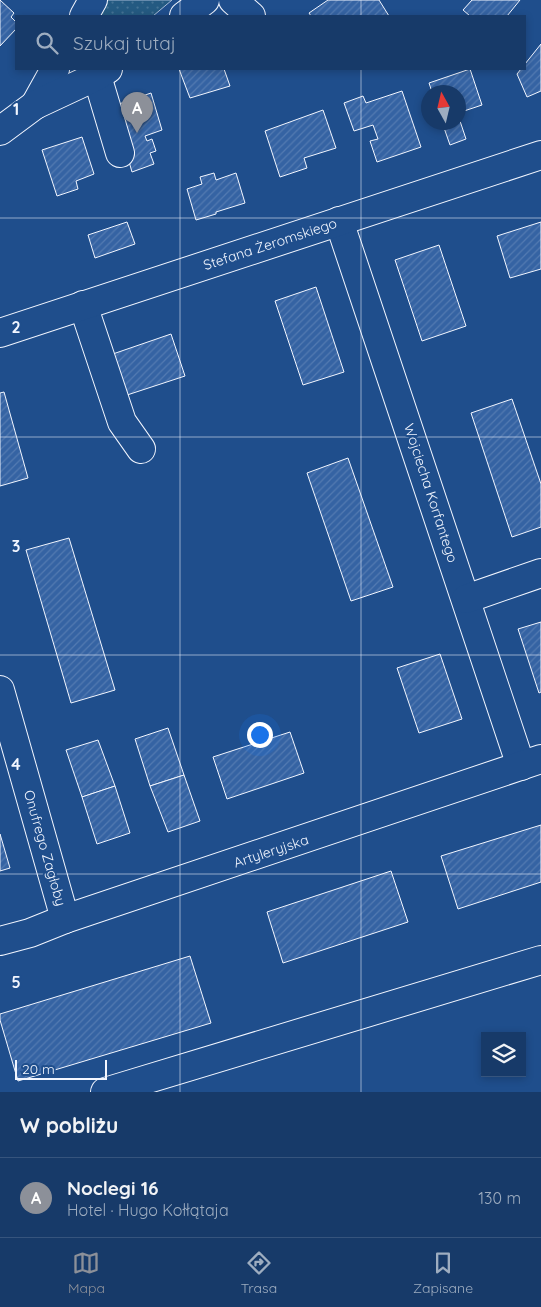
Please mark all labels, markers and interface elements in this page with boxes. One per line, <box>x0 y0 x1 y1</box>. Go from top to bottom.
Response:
search box <box>15 15 526 70</box>
icon: search <box>33 29 61 57</box>
text: Szukaj tutaj <box>73 31 176 55</box>
north arrow <box>421 85 466 130</box>
pin: A <box>121 92 153 133</box>
text: 1 <box>13 99 19 119</box>
street label: Stefana Żeromskiego <box>201 214 339 274</box>
text: 2 <box>11 317 21 337</box>
street label: Wojciecha Korfantego <box>400 421 462 565</box>
text: 3 <box>12 536 20 556</box>
your location <box>247 722 273 748</box>
text: 4 <box>11 754 21 774</box>
street label: Onufrego Zagłoby <box>20 788 70 908</box>
street label: Artyleryjska <box>231 830 311 872</box>
text: 5 <box>11 972 21 992</box>
map controls <box>481 1032 526 1077</box>
button: layers <box>481 1032 526 1077</box>
scale bar <box>15 1057 108 1080</box>
text: 20 m <box>22 1060 55 1078</box>
text: W pobliżu <box>20 1112 118 1138</box>
text: Noclegi 16 <box>67 1176 159 1200</box>
text: A <box>31 1188 41 1208</box>
text: 130 m <box>478 1188 521 1208</box>
text: Hotel · Hugo Kołłątaja <box>67 1200 229 1220</box>
tab: Mapa <box>68 1249 105 1297</box>
tab: Trasa <box>241 1249 277 1297</box>
tab: Zapisane <box>413 1249 473 1297</box>

